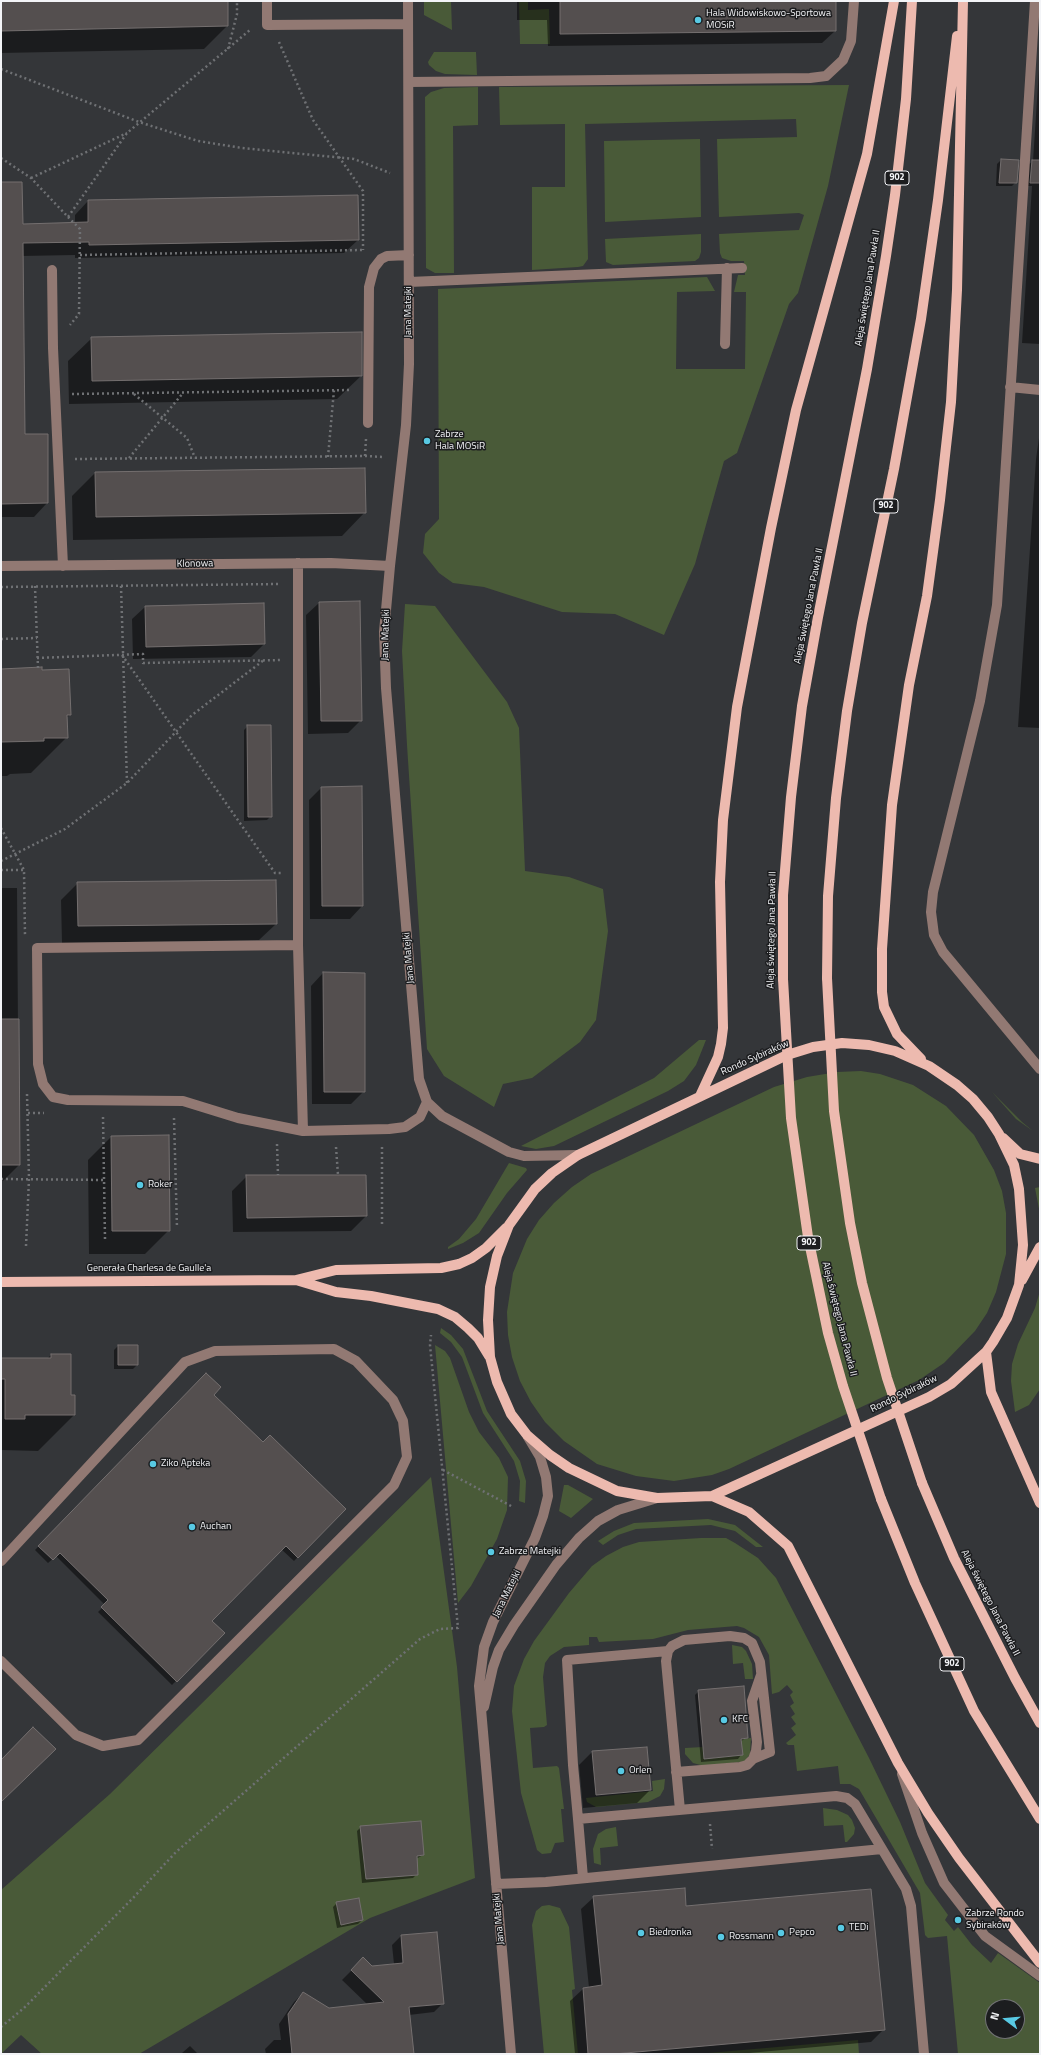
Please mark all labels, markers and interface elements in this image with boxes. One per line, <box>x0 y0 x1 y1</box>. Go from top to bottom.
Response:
place label: Hala Widowiskowo-Sportowa MOSiR <box>706 8 831 32</box>
marker: Hala Widowiskowo-Sportowa MOSiR <box>693 15 703 25</box>
road number: 902 <box>885 171 909 185</box>
street label: Aleja świętego Jana Pawła II <box>853 229 883 347</box>
street label: Jana Matejki <box>403 286 415 338</box>
place label: Zabrze Hala MOSiR <box>435 429 485 452</box>
marker: Zabrze Hala MOSiR <box>422 436 432 446</box>
road number: 902 <box>874 499 898 513</box>
street label: Aleja świętego Jana Pawła II <box>792 547 826 665</box>
street label: Klonowa <box>177 558 213 570</box>
street label: Jana Matejki <box>380 609 392 661</box>
street label: Aleja świętego Jana Pawła II <box>765 871 779 989</box>
street label: Jana Matejki <box>401 932 417 984</box>
street label: Rondo Sybiraków <box>719 1038 791 1078</box>
place label: Roker <box>148 1179 173 1191</box>
marker: Roker <box>135 1180 145 1190</box>
road number: 902 <box>797 1236 821 1250</box>
street label: Aleja świętego Jana Pawła II <box>819 1261 859 1377</box>
street label: Generała Charlesa de Gaulle'a <box>87 1263 211 1275</box>
street label: Rondo Sybiraków <box>869 1373 939 1415</box>
place label: Ziko Apteka <box>161 1458 210 1470</box>
marker: Ziko Apteka <box>148 1459 158 1469</box>
place label: Auchan <box>200 1521 231 1533</box>
marker: Auchan <box>187 1522 197 1532</box>
place label: Zabrze Matejki <box>499 1546 561 1558</box>
marker: Zabrze Matejki <box>486 1547 496 1557</box>
street label: Aleja świętego Jana Pawła II <box>958 1548 1022 1658</box>
street label: Jana Matejki <box>490 1568 524 1620</box>
road number: 902 <box>940 1657 964 1671</box>
place label: KFC <box>732 1714 748 1726</box>
marker: KFC <box>719 1715 729 1725</box>
place label: Orlen <box>629 1765 652 1777</box>
marker: Orlen <box>616 1766 626 1776</box>
street label: Jana Matejki <box>491 1893 507 1945</box>
place label: Zabrze Rondo Sybiraków <box>966 1908 1024 1932</box>
marker: Zabrze Rondo Sybiraków <box>953 1915 963 1925</box>
place label: TEDi <box>849 1922 868 1934</box>
marker: TEDi <box>836 1923 846 1933</box>
place label: Biedronka <box>649 1927 691 1939</box>
place label: Pepco <box>789 1927 815 1939</box>
marker: Biedronka <box>636 1928 646 1938</box>
marker: Pepco <box>776 1928 786 1938</box>
place label: Rossmann <box>729 1931 774 1943</box>
marker: Rossmann <box>716 1932 726 1942</box>
north arrow <box>985 1999 1025 2039</box>
text: N <box>986 2010 1003 2022</box>

